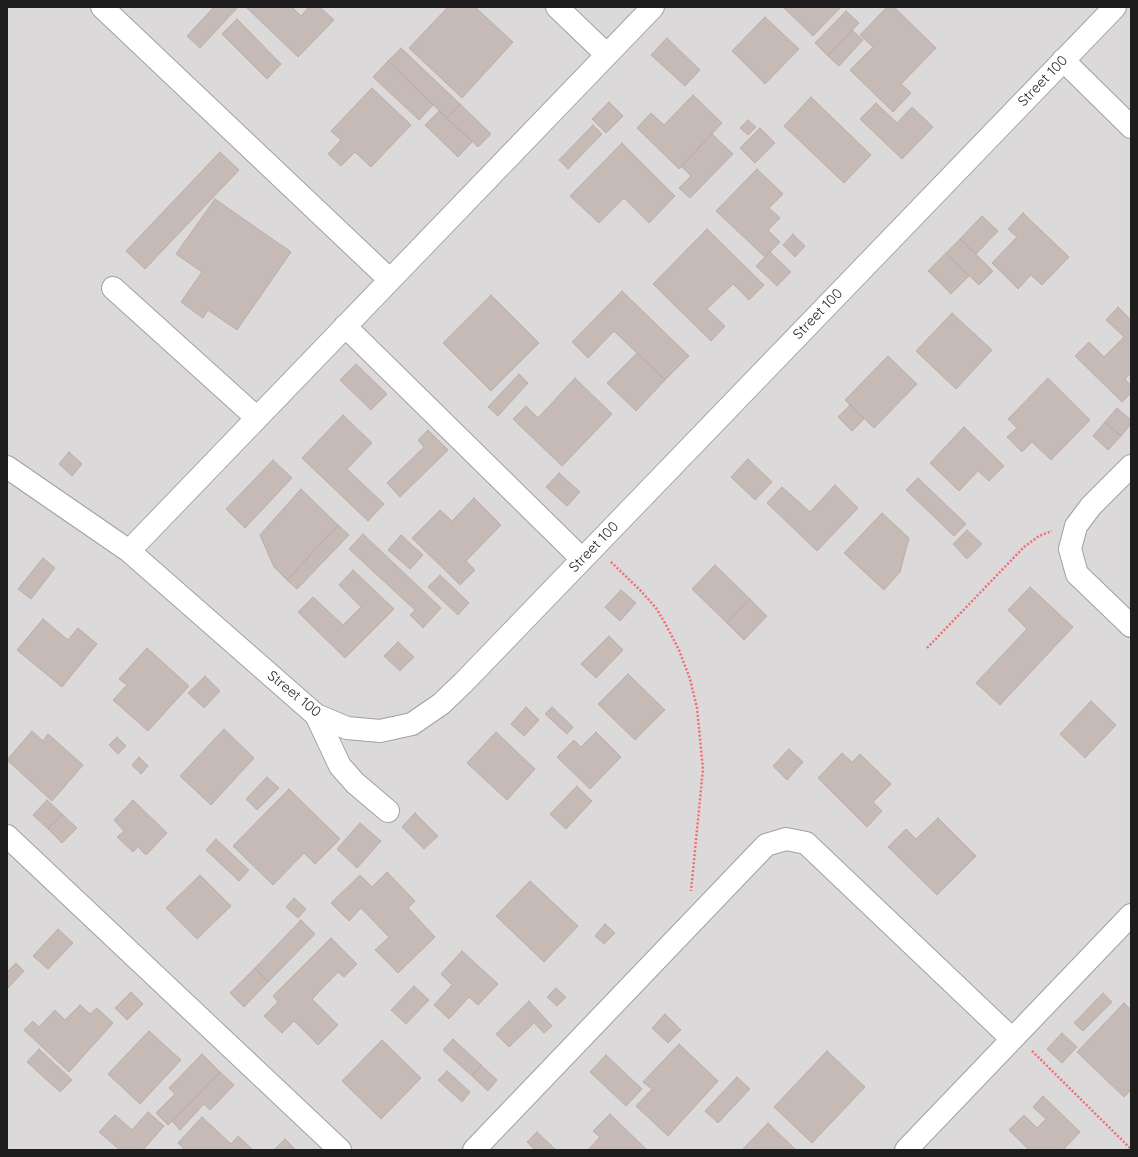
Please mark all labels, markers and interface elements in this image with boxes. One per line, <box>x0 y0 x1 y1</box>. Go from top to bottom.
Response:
street label: Street 100 <box>1015 52 1071 110</box>
street label: Street 100 <box>790 285 846 343</box>
street label: Street 100 <box>566 518 622 576</box>
street label: Street 100 <box>264 667 324 721</box>

